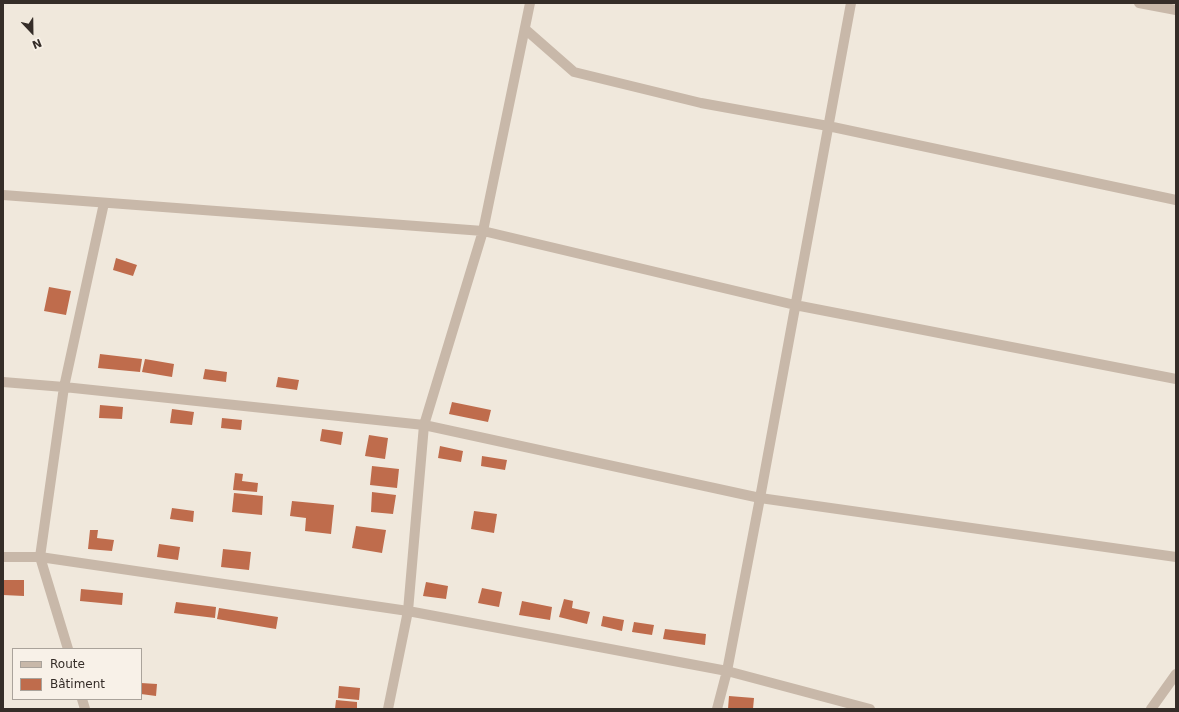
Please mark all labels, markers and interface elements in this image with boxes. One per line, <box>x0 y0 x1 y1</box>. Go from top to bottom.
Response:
north arrow <box>12 12 52 52</box>
text: N <box>30 36 43 51</box>
legend <box>12 648 142 700</box>
text: Route <box>50 657 85 671</box>
text: Bâtiment <box>50 677 105 691</box>

